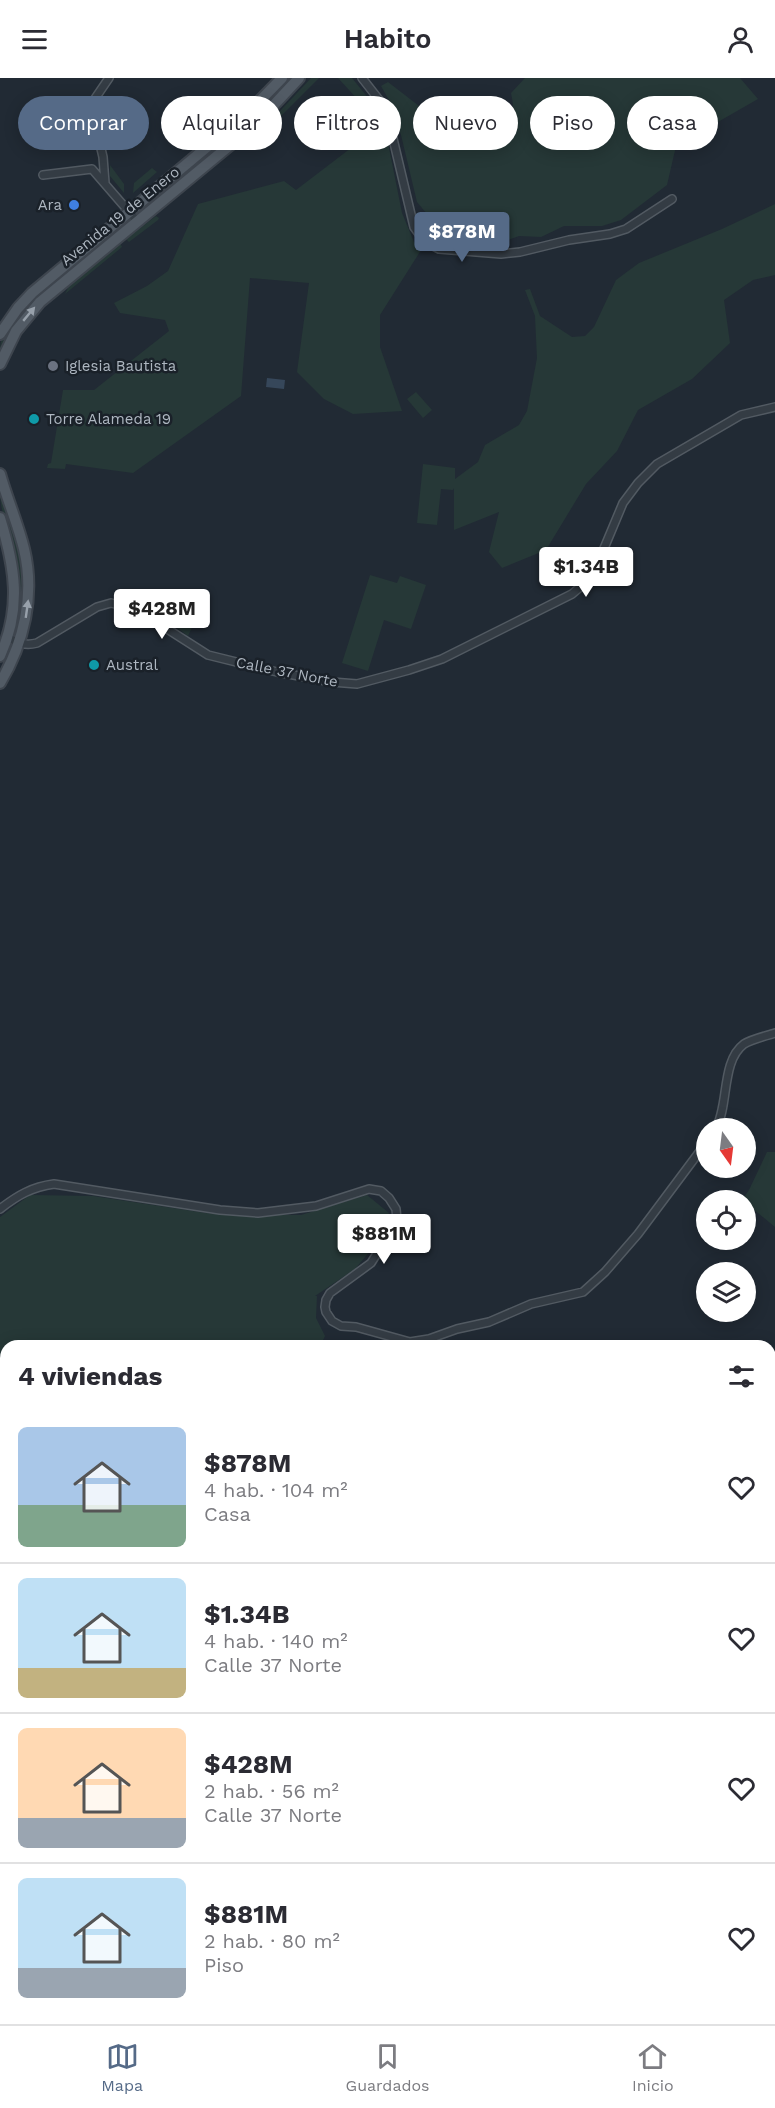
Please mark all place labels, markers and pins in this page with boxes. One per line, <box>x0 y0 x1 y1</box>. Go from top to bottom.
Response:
place label: Ara <box>38 196 62 214</box>
marker: Ara <box>67 198 81 212</box>
pin: $878M <box>420 212 504 263</box>
place label: Iglesia Bautista <box>65 357 177 375</box>
marker: Iglesia Bautista <box>46 359 60 373</box>
place label: Torre Alameda 19 <box>46 410 171 428</box>
marker: Torre Alameda 19 <box>27 412 41 426</box>
pin: $1.34B <box>537 547 635 598</box>
pin: $428M <box>120 589 204 640</box>
place label: Austral <box>106 656 159 674</box>
marker: Austral <box>87 658 101 672</box>
pin: $881M <box>342 1214 426 1265</box>

